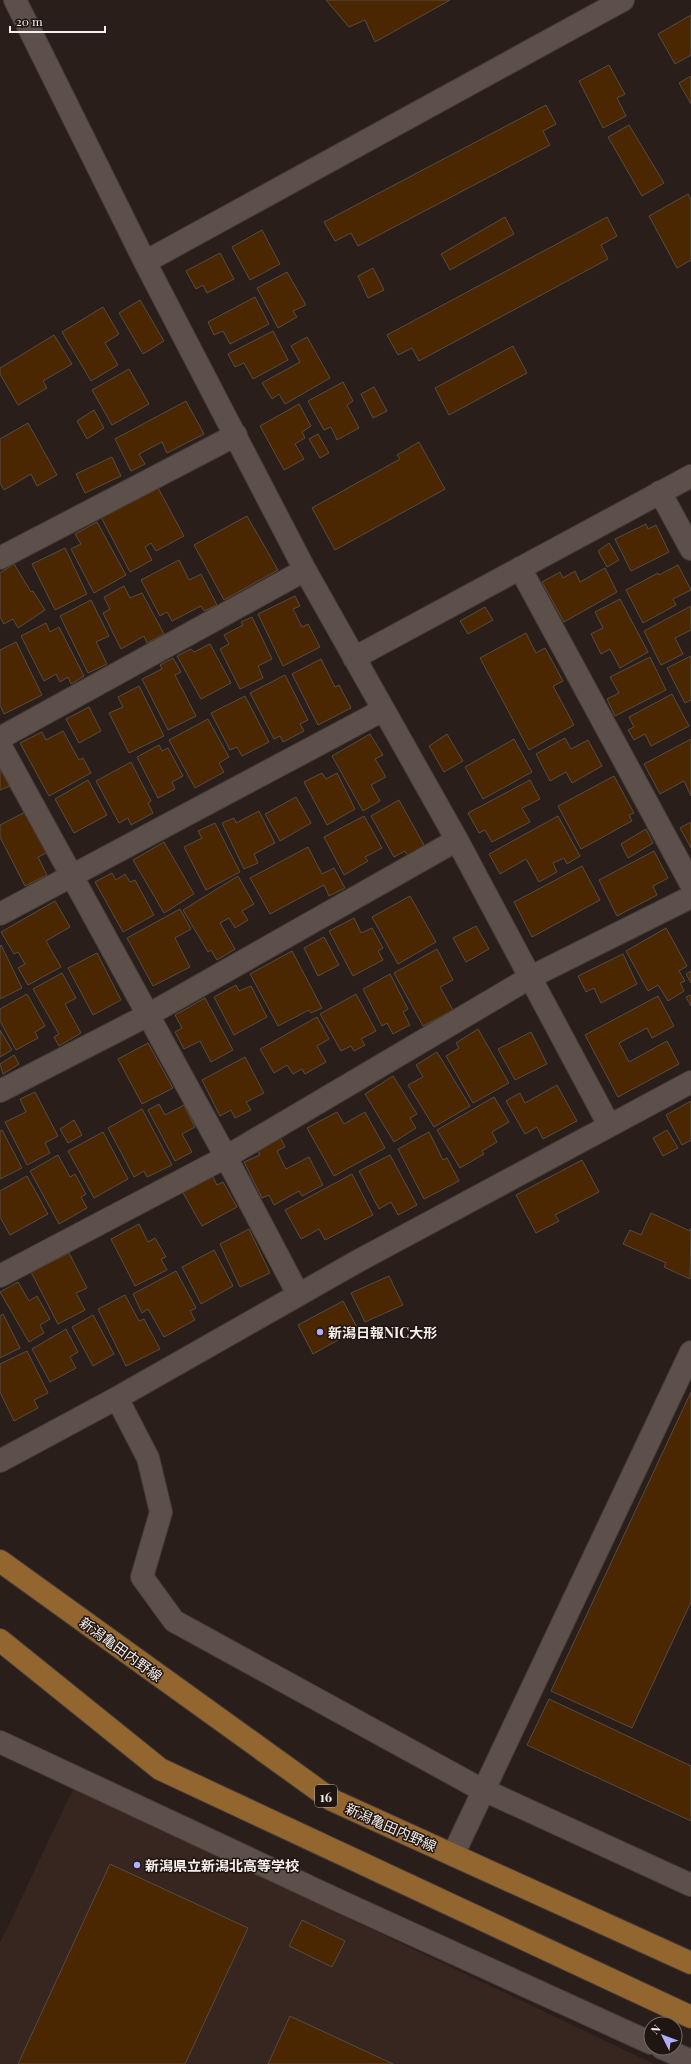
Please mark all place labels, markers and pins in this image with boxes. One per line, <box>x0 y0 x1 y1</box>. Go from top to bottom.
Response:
place label: 新潟日報NIC大形 <box>328 1323 437 1342</box>
marker: 新潟日報NIC大形 <box>315 1327 325 1337</box>
place label: 新潟県立新潟北高等学校 <box>145 1856 299 1875</box>
marker: 新潟県立新潟北高等学校 <box>132 1860 142 1870</box>

